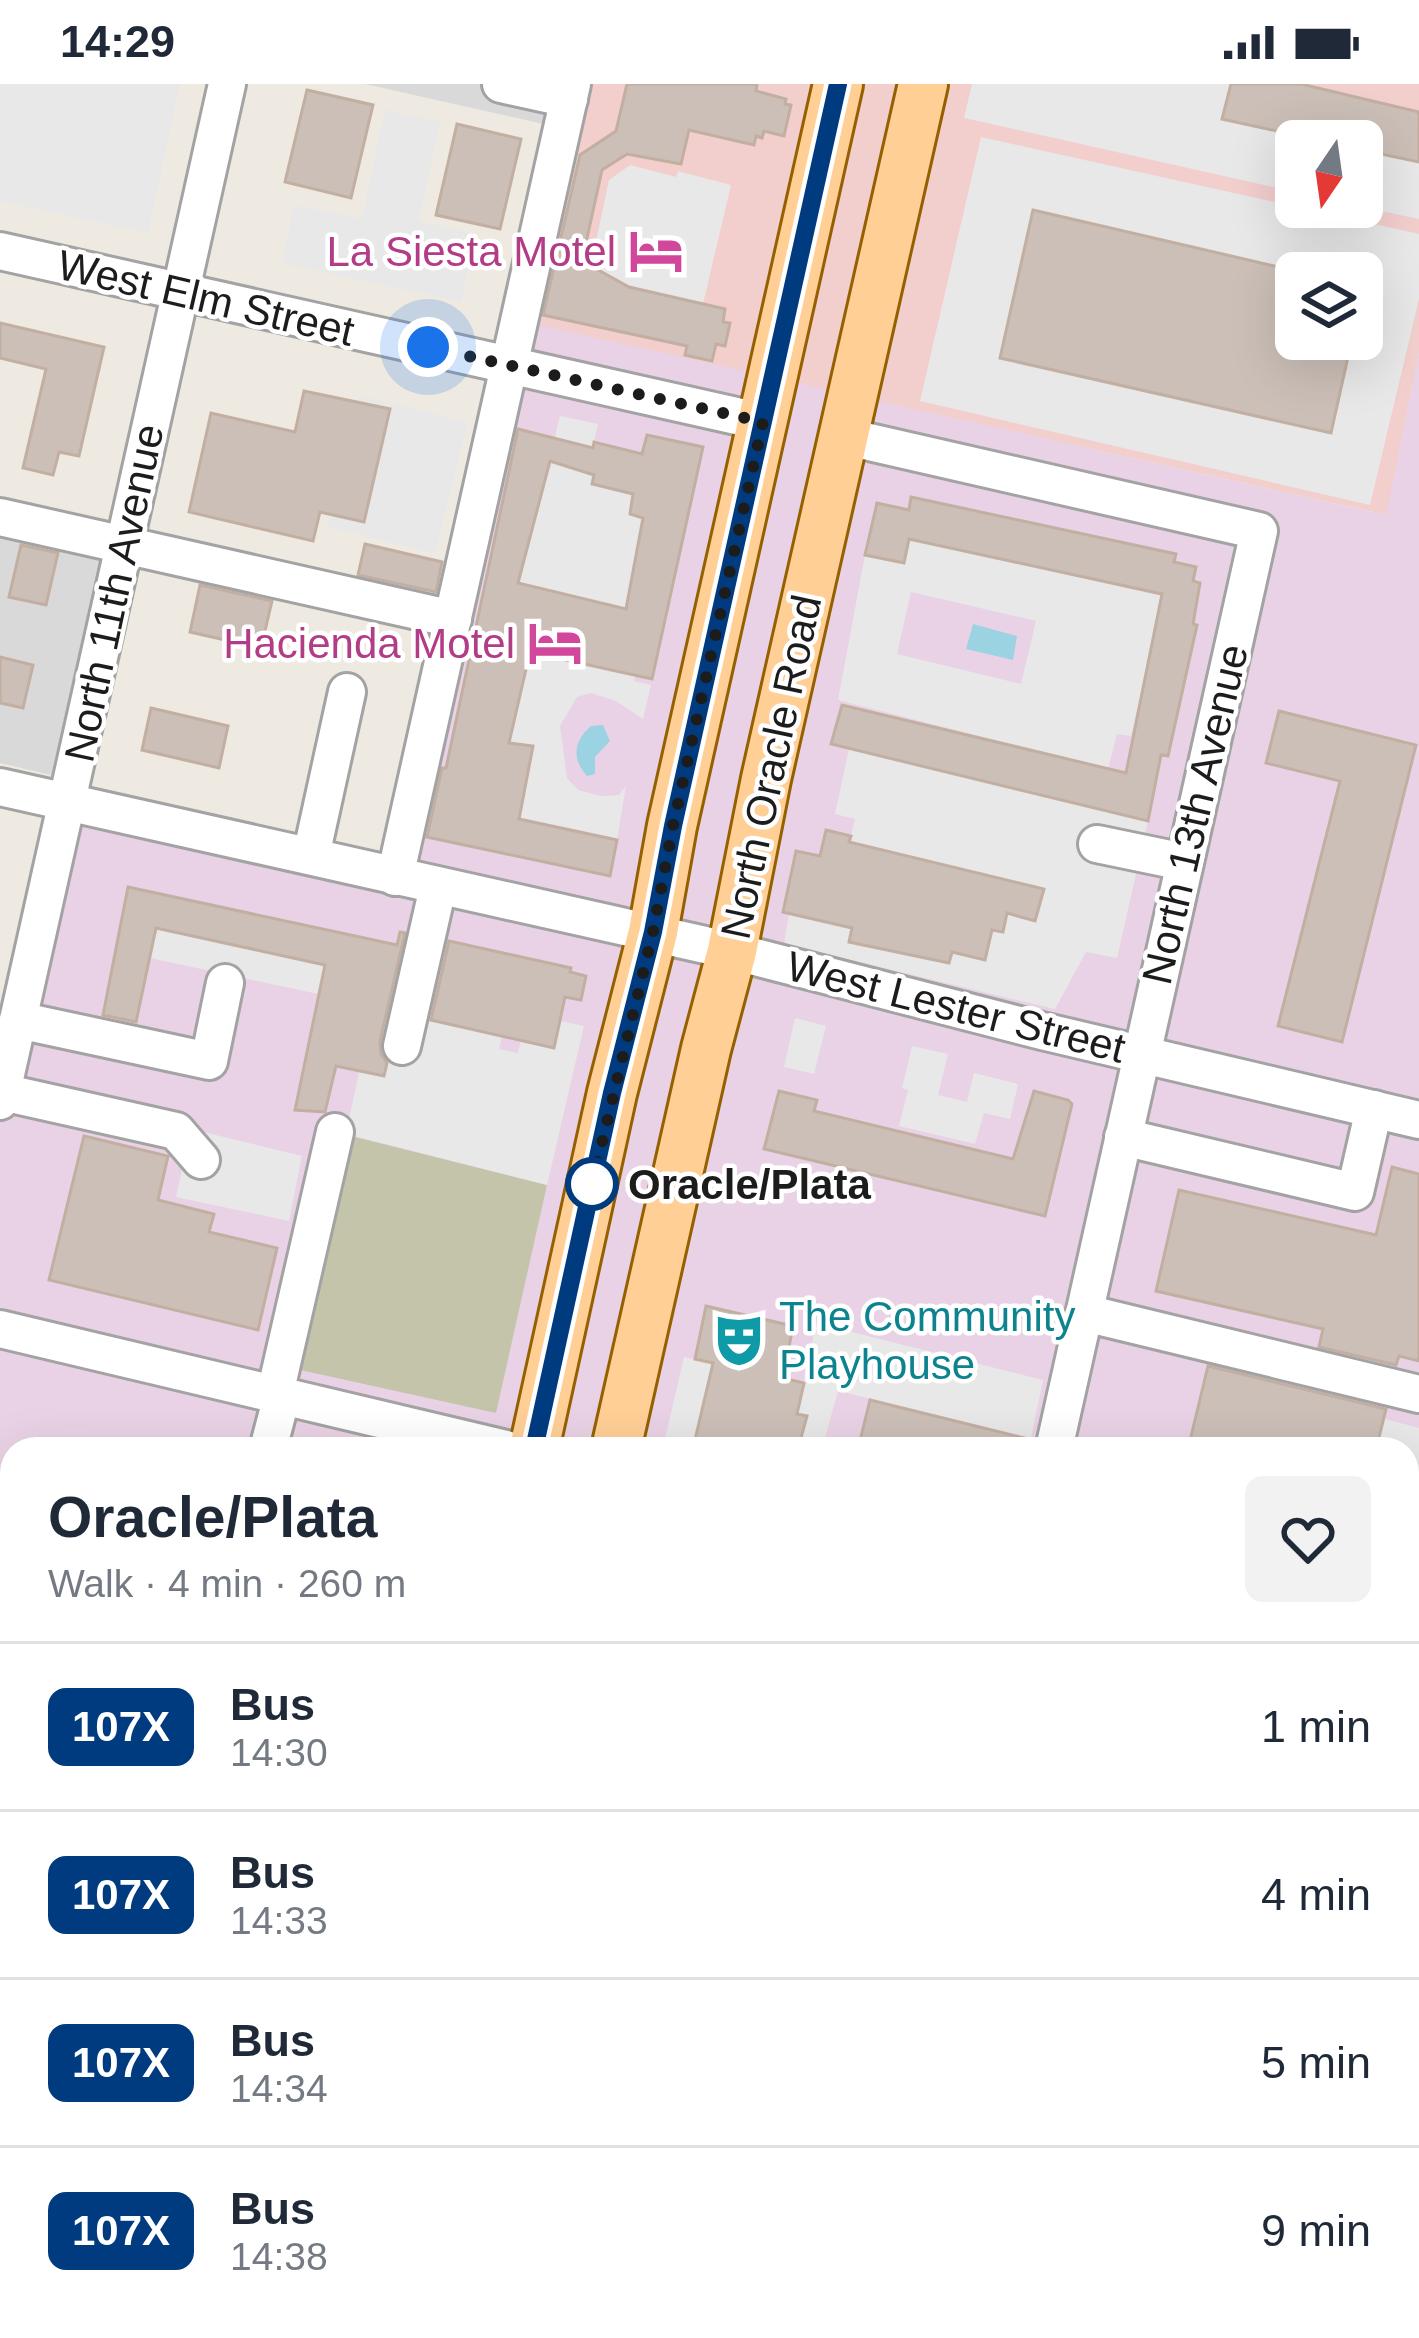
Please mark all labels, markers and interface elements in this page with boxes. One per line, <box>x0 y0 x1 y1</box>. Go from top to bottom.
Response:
text: 14:29 <box>60 16 175 67</box>
north arrow <box>1275 120 1383 228</box>
map controls <box>1275 120 1383 360</box>
hotel icon: La Siesta Motel <box>627 222 685 280</box>
place label: La Siesta Motel <box>327 228 616 275</box>
street label: West Elm Street <box>53 241 359 355</box>
button: layers <box>1275 252 1383 360</box>
your location <box>398 317 458 377</box>
street label: North 11th Avenue <box>55 420 173 766</box>
street label: North Oracle Road <box>712 591 830 943</box>
hotel icon: Hacienda Motel <box>526 614 584 672</box>
place label: Hacienda Motel <box>223 620 515 667</box>
street label: North 13th Avenue <box>1133 640 1257 988</box>
street label: West Lester Street <box>782 942 1130 1072</box>
marker: Oracle/Plata <box>567 1159 617 1209</box>
place label: Oracle/Plata <box>628 1161 871 1208</box>
place label: The Community Playhouse <box>779 1293 1075 1388</box>
theatre icon: The Community Playhouse <box>710 1311 768 1369</box>
button: heart <box>1245 1476 1371 1602</box>
text: Oracle/Plata <box>48 1485 378 1549</box>
text: Walk · 4 min · 260 m <box>48 1562 406 1605</box>
text: Bus <box>230 1679 315 1730</box>
text: 1 min <box>1261 1701 1371 1752</box>
text: 107X <box>72 1703 170 1750</box>
text: 14:30 <box>230 1731 328 1774</box>
text: Bus <box>230 1847 315 1898</box>
text: 4 min <box>1261 1869 1371 1920</box>
text: 107X <box>72 1871 170 1918</box>
text: 14:33 <box>230 1899 328 1942</box>
text: Bus <box>230 2015 315 2066</box>
text: 5 min <box>1261 2037 1371 2088</box>
text: 107X <box>72 2039 170 2086</box>
text: 14:34 <box>230 2067 328 2110</box>
text: Bus <box>230 2183 315 2234</box>
text: 9 min <box>1261 2205 1371 2256</box>
text: 107X <box>72 2207 170 2254</box>
text: 14:38 <box>230 2235 328 2278</box>

